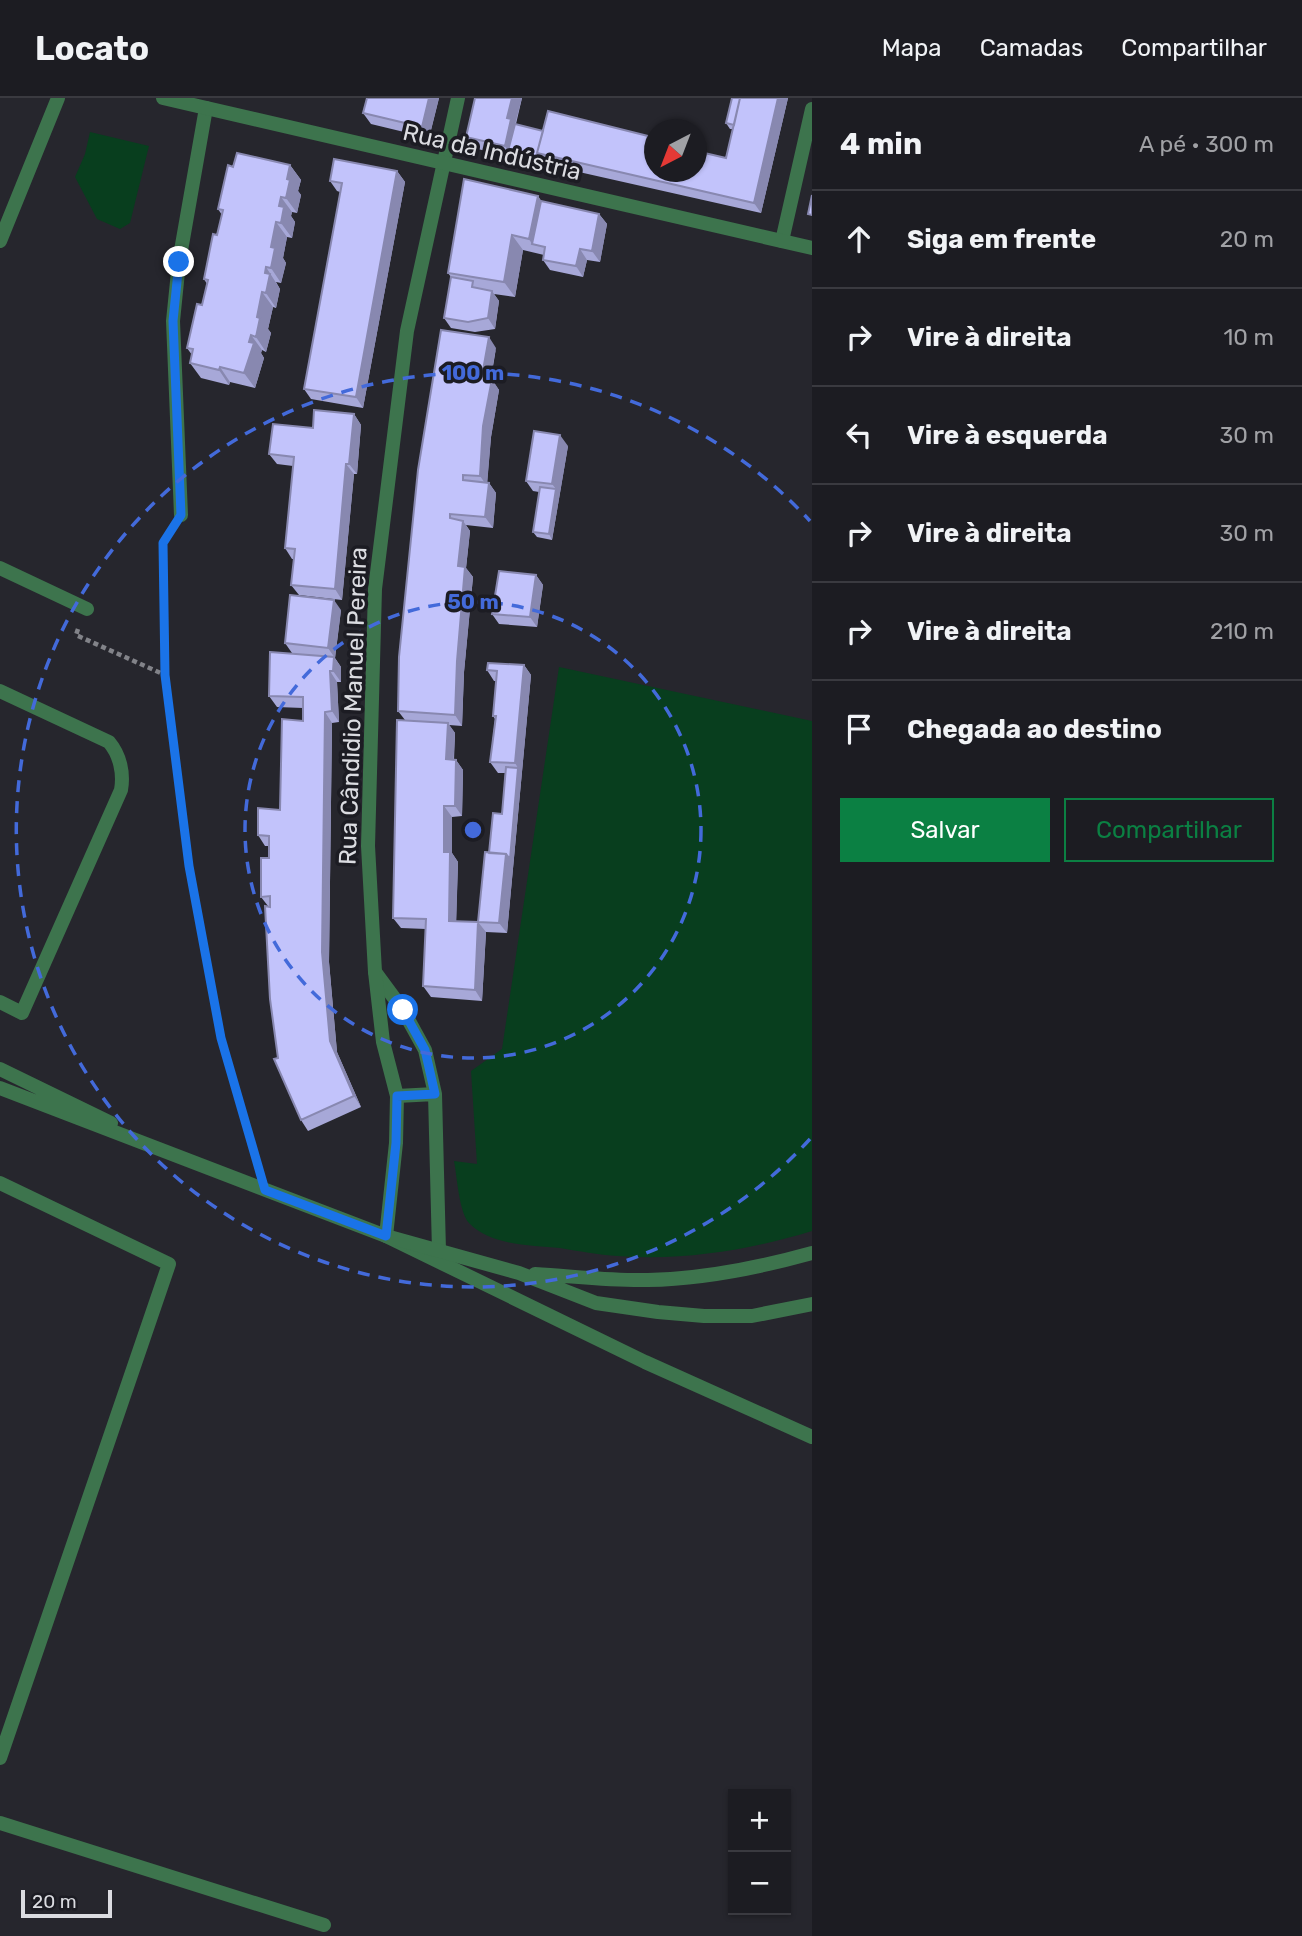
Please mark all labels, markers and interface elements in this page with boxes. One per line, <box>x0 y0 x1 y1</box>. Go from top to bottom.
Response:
text: Locato <box>35 29 149 68</box>
text: Mapa <box>882 34 942 62</box>
text: Camadas <box>980 34 1083 62</box>
text: Compartilhar <box>1121 34 1267 62</box>
street label: Rua da Indústria <box>400 118 584 186</box>
north arrow <box>644 119 707 182</box>
text: 4 min <box>840 126 922 162</box>
text: A pé · 300 m <box>1139 130 1274 158</box>
icon: ahead <box>840 220 878 258</box>
text: Siga em frente <box>907 224 1096 255</box>
text: 20 m <box>1220 225 1274 253</box>
route end <box>163 246 194 277</box>
icon: right <box>840 318 878 356</box>
text: Vire à direita <box>907 322 1072 353</box>
text: 10 m <box>1223 323 1274 351</box>
text: 100 m <box>442 360 504 385</box>
icon: left <box>840 416 878 454</box>
text: Vire à esquerda <box>907 420 1108 451</box>
text: 30 m <box>1219 421 1274 449</box>
icon: right <box>840 514 878 552</box>
text: Vire à direita <box>907 518 1072 549</box>
text: 30 m <box>1219 519 1274 547</box>
street label: Rua Cândidio Manuel Pereira <box>333 546 373 866</box>
text: 50 m <box>447 589 499 614</box>
icon: right <box>840 612 878 650</box>
text: Vire à direita <box>907 616 1072 647</box>
text: 210 m <box>1210 617 1274 645</box>
icon: arrive <box>840 710 878 748</box>
text: Chegada ao destino <box>907 714 1162 745</box>
button: Salvar <box>840 798 1050 862</box>
button: Compartilhar <box>1064 798 1274 862</box>
centre of rings <box>461 818 485 842</box>
route start <box>387 994 418 1025</box>
map controls <box>728 1789 791 1915</box>
button: + <box>728 1789 791 1852</box>
button: − <box>728 1852 791 1915</box>
scale bar <box>21 1887 112 1919</box>
text: 20 m <box>32 1890 77 1913</box>

